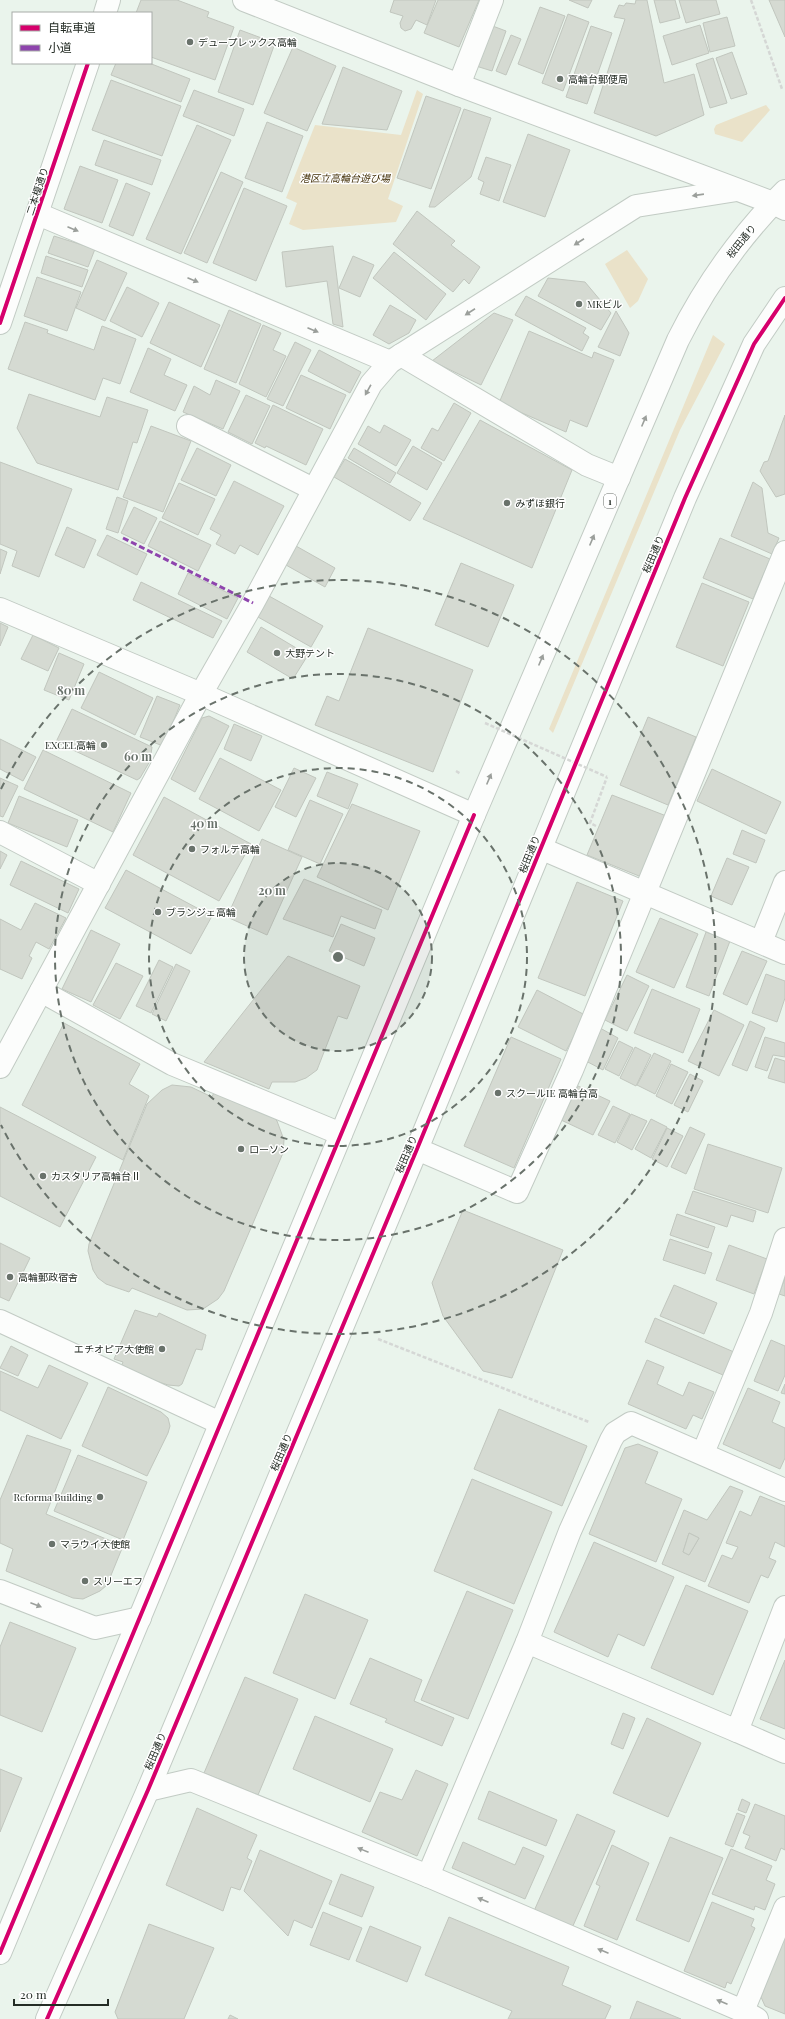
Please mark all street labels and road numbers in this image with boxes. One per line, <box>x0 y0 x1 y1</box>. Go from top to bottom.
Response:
street label: 二本榎通り <box>23 165 51 217</box>
street label: 桜田通り <box>723 221 759 261</box>
road number: 1 <box>604 494 616 508</box>
street label: 桜田通り <box>639 533 667 575</box>
street label: 桜田通り <box>515 833 543 875</box>
street label: 桜田通り <box>392 1133 420 1175</box>
street label: 桜田通り <box>267 1431 295 1473</box>
street label: 桜田通り <box>141 1730 169 1772</box>

